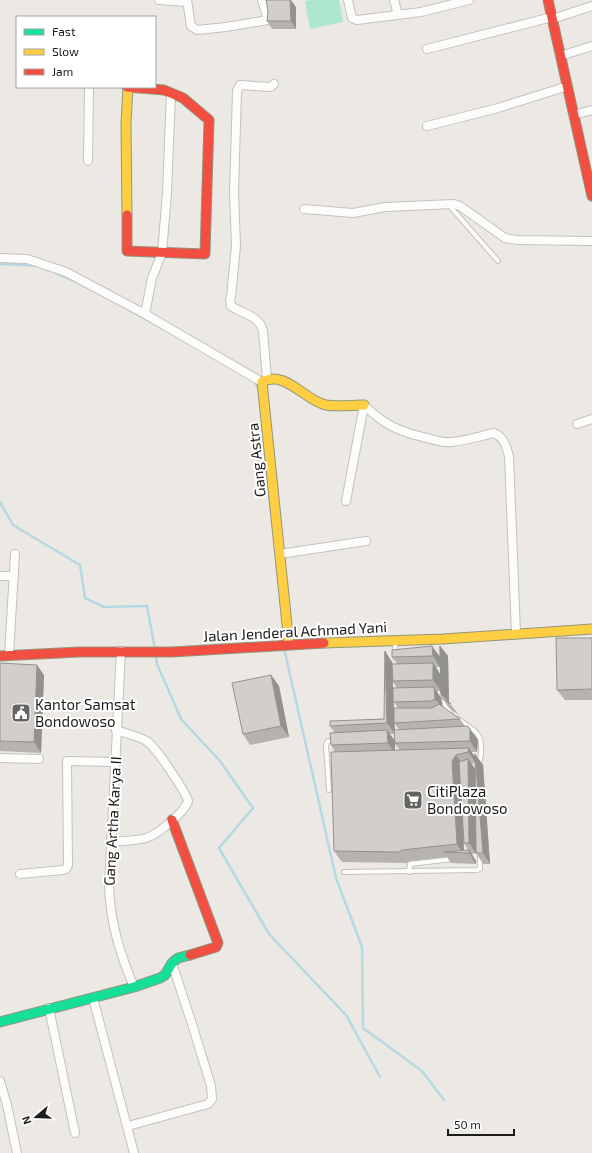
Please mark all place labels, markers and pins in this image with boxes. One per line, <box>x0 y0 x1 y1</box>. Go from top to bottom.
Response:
place label: Kantor Samsat Bondowoso <box>35 695 136 730</box>
public building icon: Kantor Samsat Bondowoso <box>10 702 32 724</box>
place label: CitiPlaza Bondowoso <box>427 782 508 817</box>
supermarket icon: CitiPlaza Bondowoso <box>402 789 424 811</box>

